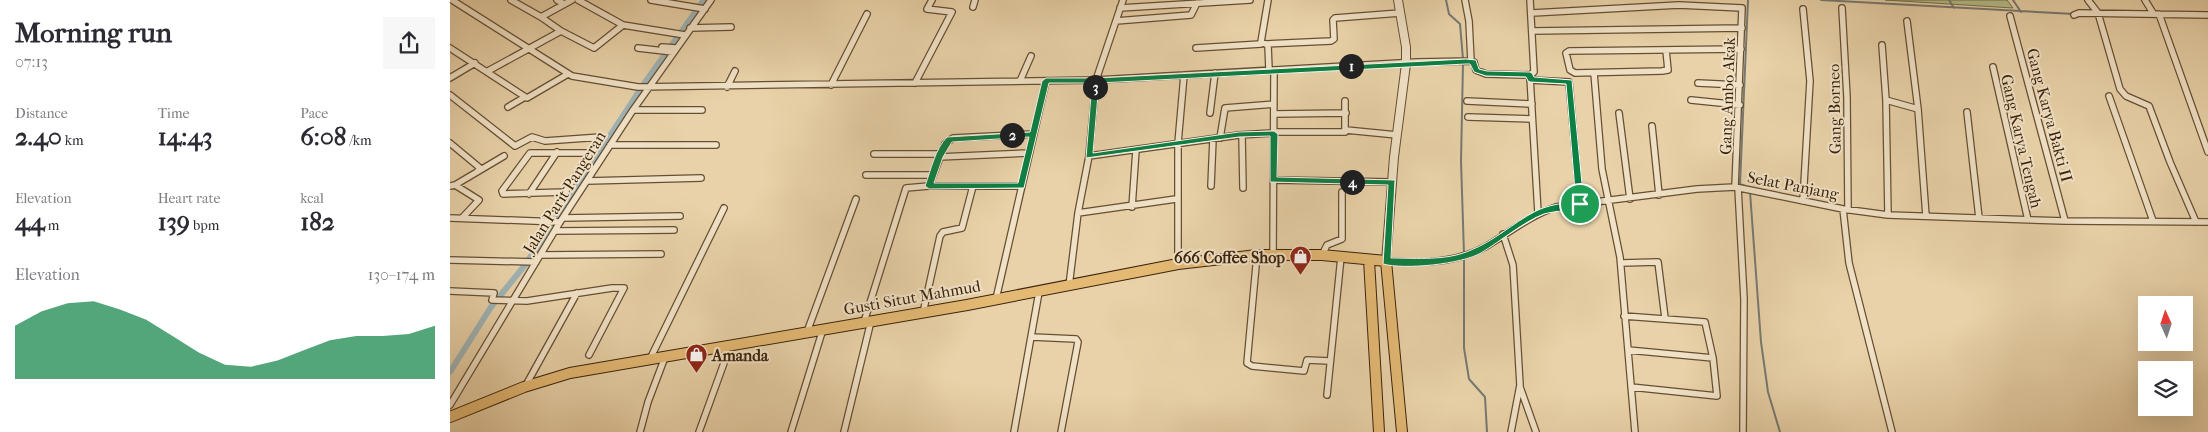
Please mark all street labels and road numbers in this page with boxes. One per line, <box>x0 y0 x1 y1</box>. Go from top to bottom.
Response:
street label: Gang Ambo Akak <box>1716 36 1739 155</box>
street label: Gang Karya Bakti II <box>2023 46 2076 184</box>
street label: Gang Borneo <box>1824 64 1845 154</box>
street label: Gang Karya Tengah <box>1997 72 2046 210</box>
street label: Jalan Parit Pangeran <box>518 127 610 259</box>
street label: Selat Panjang <box>1746 167 1841 204</box>
street label: Gusti Situt Mahmud <box>842 276 982 319</box>

